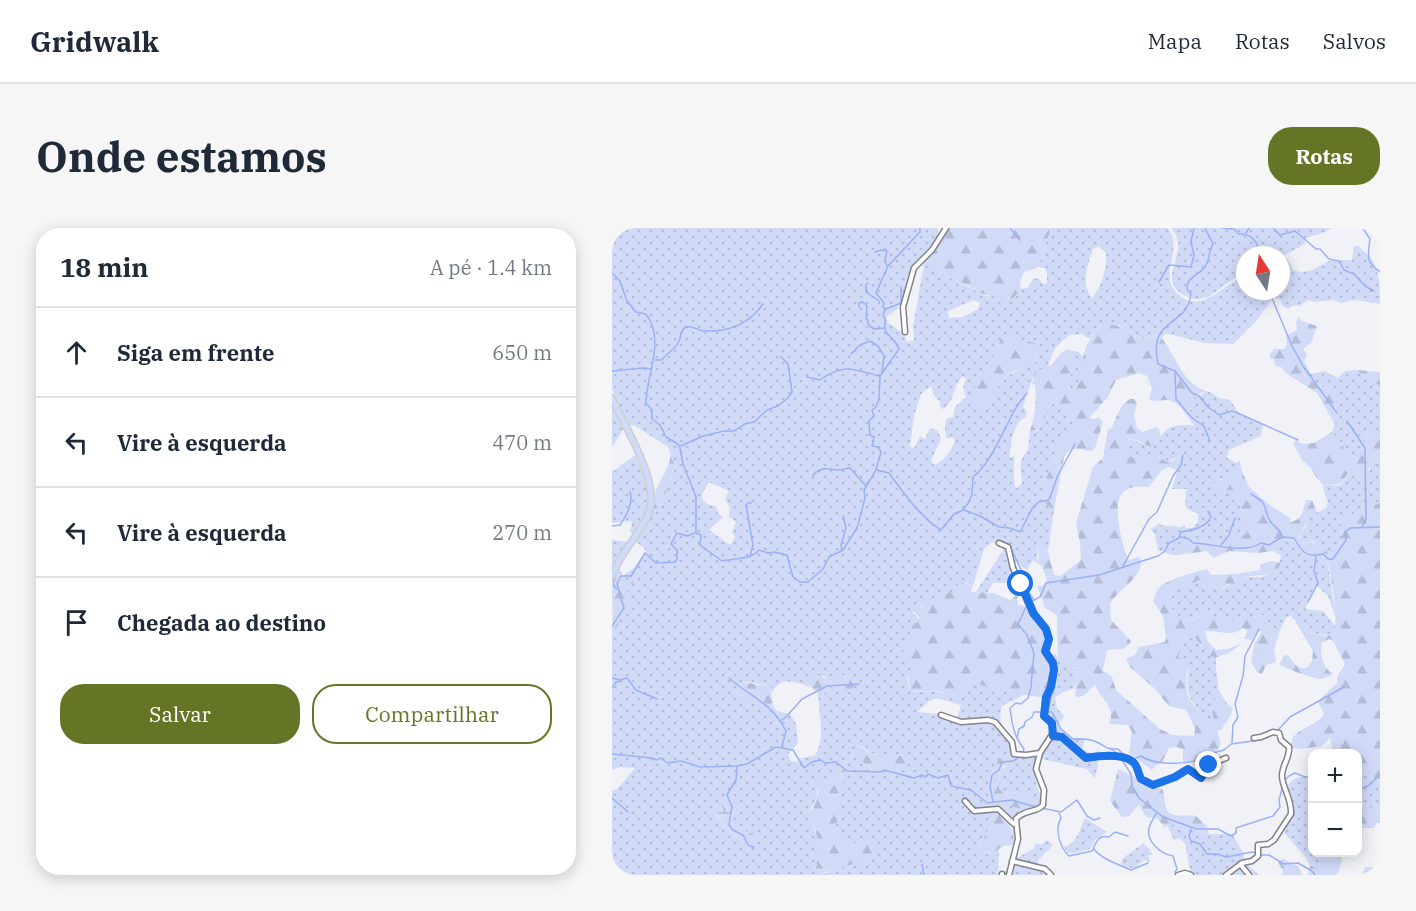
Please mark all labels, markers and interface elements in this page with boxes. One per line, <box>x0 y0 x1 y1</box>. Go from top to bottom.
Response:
text: Gridwalk <box>30 23 159 60</box>
text: Mapa <box>1148 27 1202 55</box>
text: Rotas <box>1235 27 1290 55</box>
text: Salvos <box>1323 27 1386 55</box>
button: Rotas <box>1268 127 1380 185</box>
text: Onde estamos <box>36 129 327 184</box>
north arrow <box>1236 246 1290 300</box>
text: 18 min <box>60 250 148 284</box>
text: A pé · 1.4 km <box>430 254 552 281</box>
icon: ahead <box>60 336 93 369</box>
text: Siga em frente <box>117 338 274 367</box>
text: 650 m <box>492 339 552 366</box>
icon: left <box>60 426 93 459</box>
text: Vire à esquerda <box>117 428 287 457</box>
text: 470 m <box>492 429 552 456</box>
icon: left <box>60 516 93 549</box>
text: Vire à esquerda <box>117 518 287 547</box>
text: 270 m <box>492 519 552 546</box>
route start <box>1007 570 1033 596</box>
icon: arrive <box>60 606 93 639</box>
text: Chegada ao destino <box>117 608 326 637</box>
button: Salvar <box>60 684 300 744</box>
button: Compartilhar <box>312 684 552 744</box>
map controls <box>1308 749 1362 857</box>
button: + <box>1308 749 1362 803</box>
route end <box>1195 751 1221 777</box>
button: − <box>1308 803 1362 857</box>

